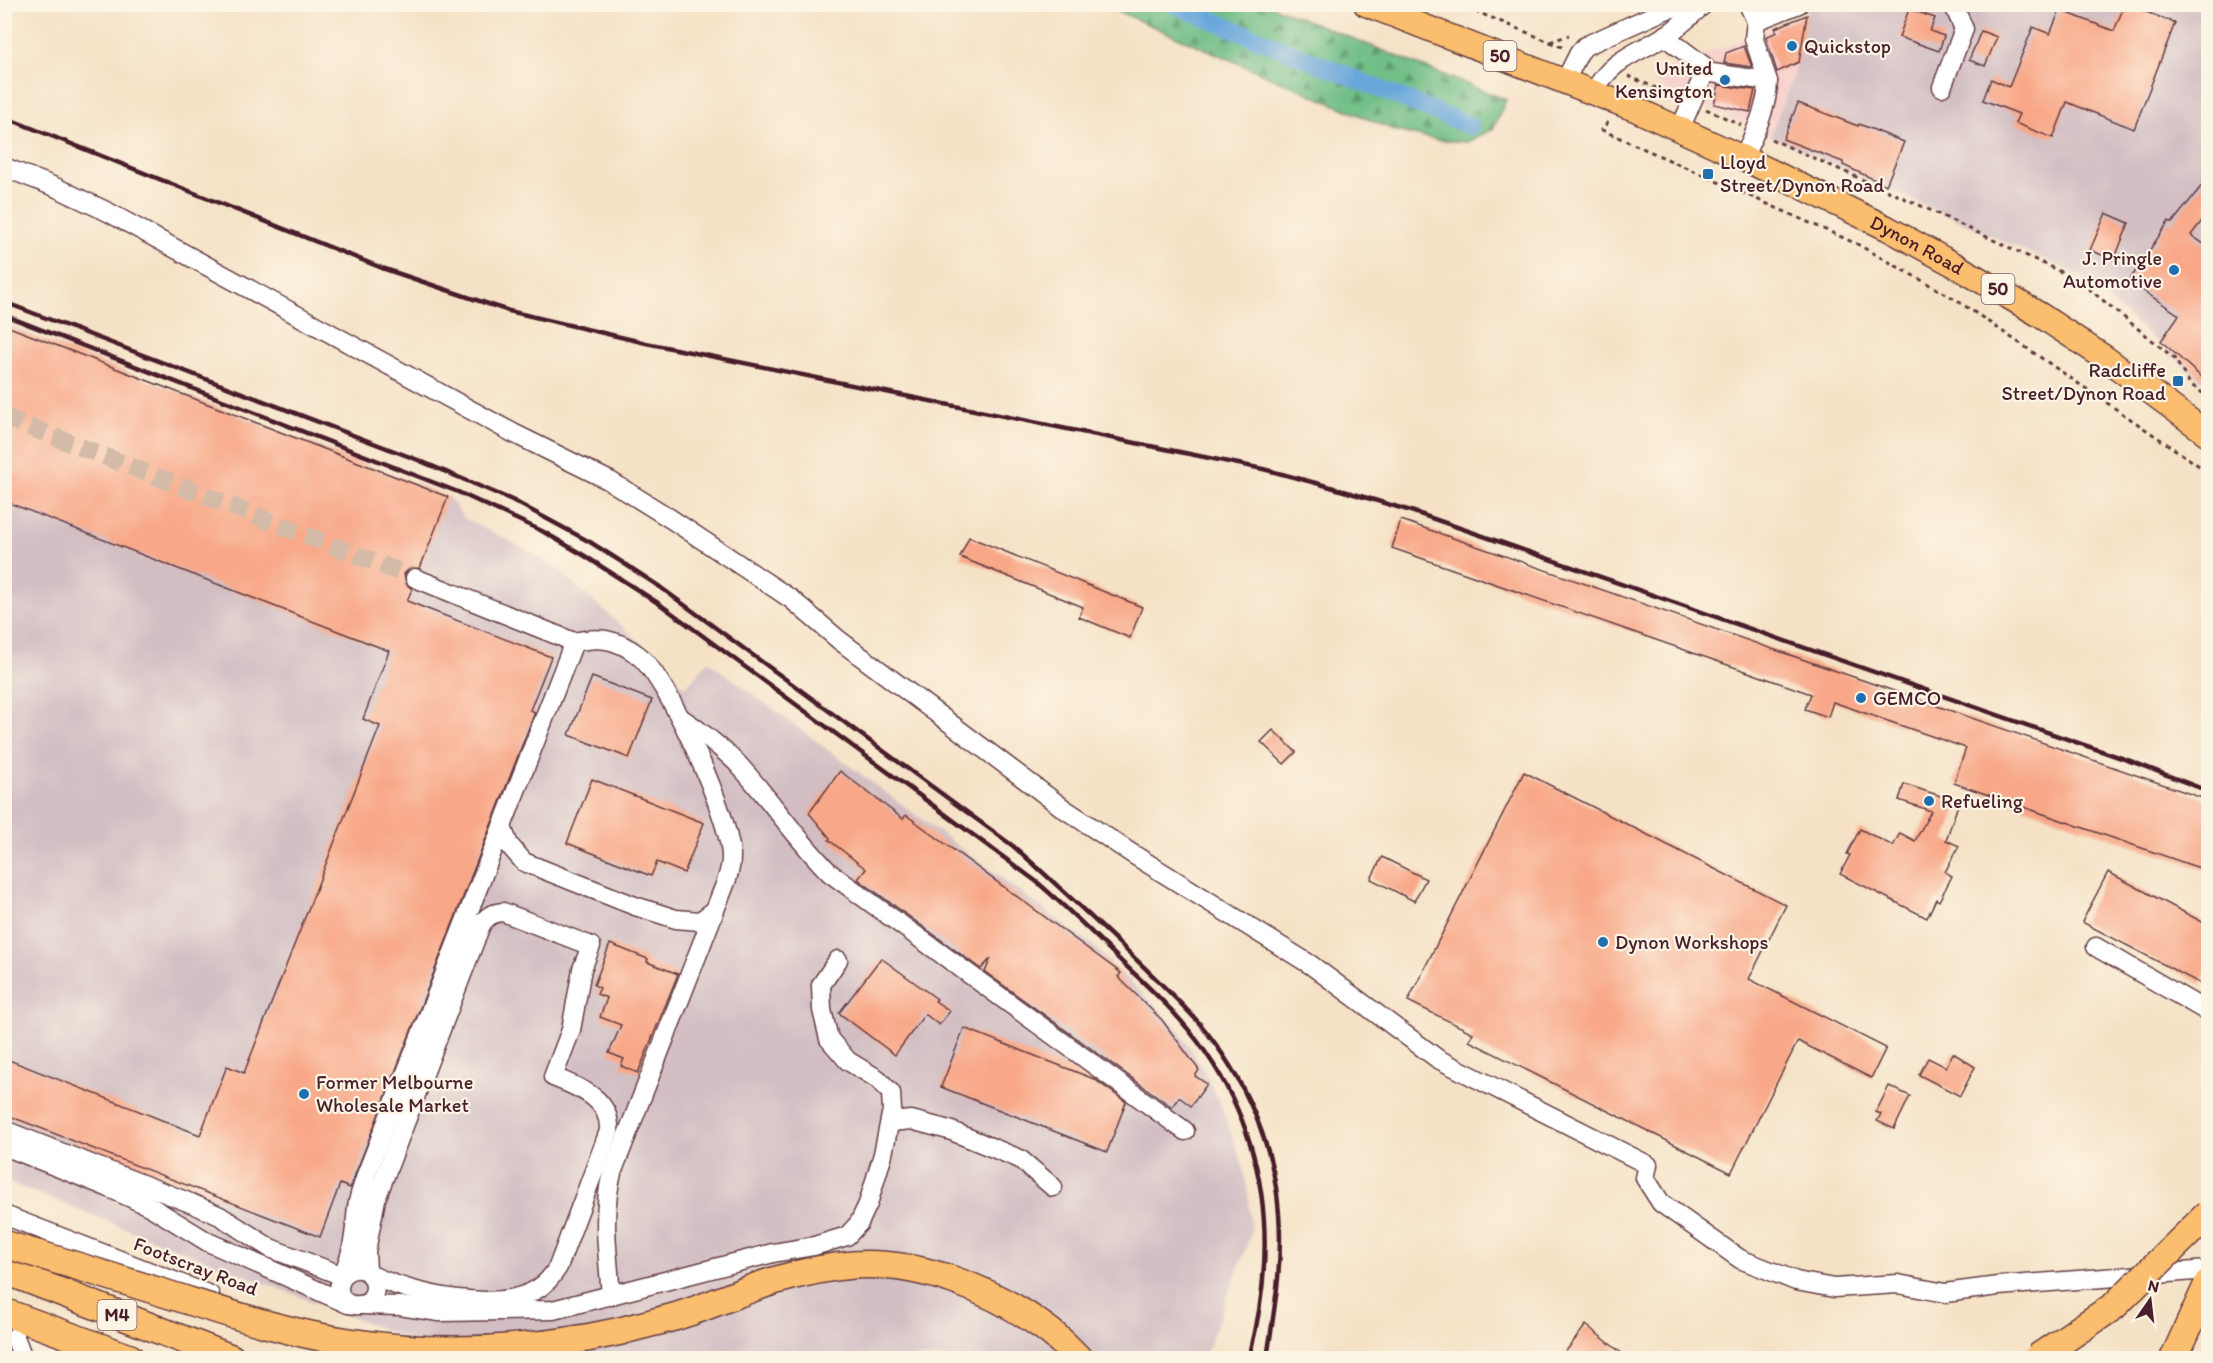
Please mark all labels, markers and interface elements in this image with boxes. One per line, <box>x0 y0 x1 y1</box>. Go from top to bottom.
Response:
place label: Quickstop <box>1804 34 1891 58</box>
marker: Quickstop <box>1785 39 1799 53</box>
road number: 50 <box>1484 41 1516 71</box>
place label: United Kensington <box>1615 56 1713 103</box>
marker: United Kensington <box>1718 73 1732 87</box>
place label: Lloyd Street/Dynon Road <box>1720 150 1885 197</box>
marker: Lloyd Street/Dynon Road <box>1701 167 1715 181</box>
street label: Dynon Road <box>1866 210 1969 280</box>
place label: J. Pringle Automotive <box>2063 246 2162 293</box>
marker: J. Pringle Automotive <box>2167 263 2181 277</box>
road number: 50 <box>1982 274 2014 304</box>
place label: Radcliffe Street/Dynon Road <box>2001 358 2166 405</box>
marker: Radcliffe Street/Dynon Road <box>2171 374 2185 388</box>
place label: GEMCO <box>1873 686 1941 710</box>
marker: GEMCO <box>1854 691 1868 705</box>
place label: Refueling <box>1941 789 2024 813</box>
marker: Refueling <box>1922 794 1936 808</box>
place label: Dynon Workshops <box>1615 930 1768 954</box>
marker: Dynon Workshops <box>1596 935 1610 949</box>
place label: Former Melbourne Wholesale Market <box>316 1070 473 1117</box>
marker: Former Melbourne Wholesale Market <box>297 1087 311 1101</box>
street label: Footscray Road <box>131 1231 262 1301</box>
north arrow <box>2120 1270 2180 1330</box>
text: N <box>2146 1275 2161 1296</box>
road number: M4 <box>98 1300 136 1330</box>

